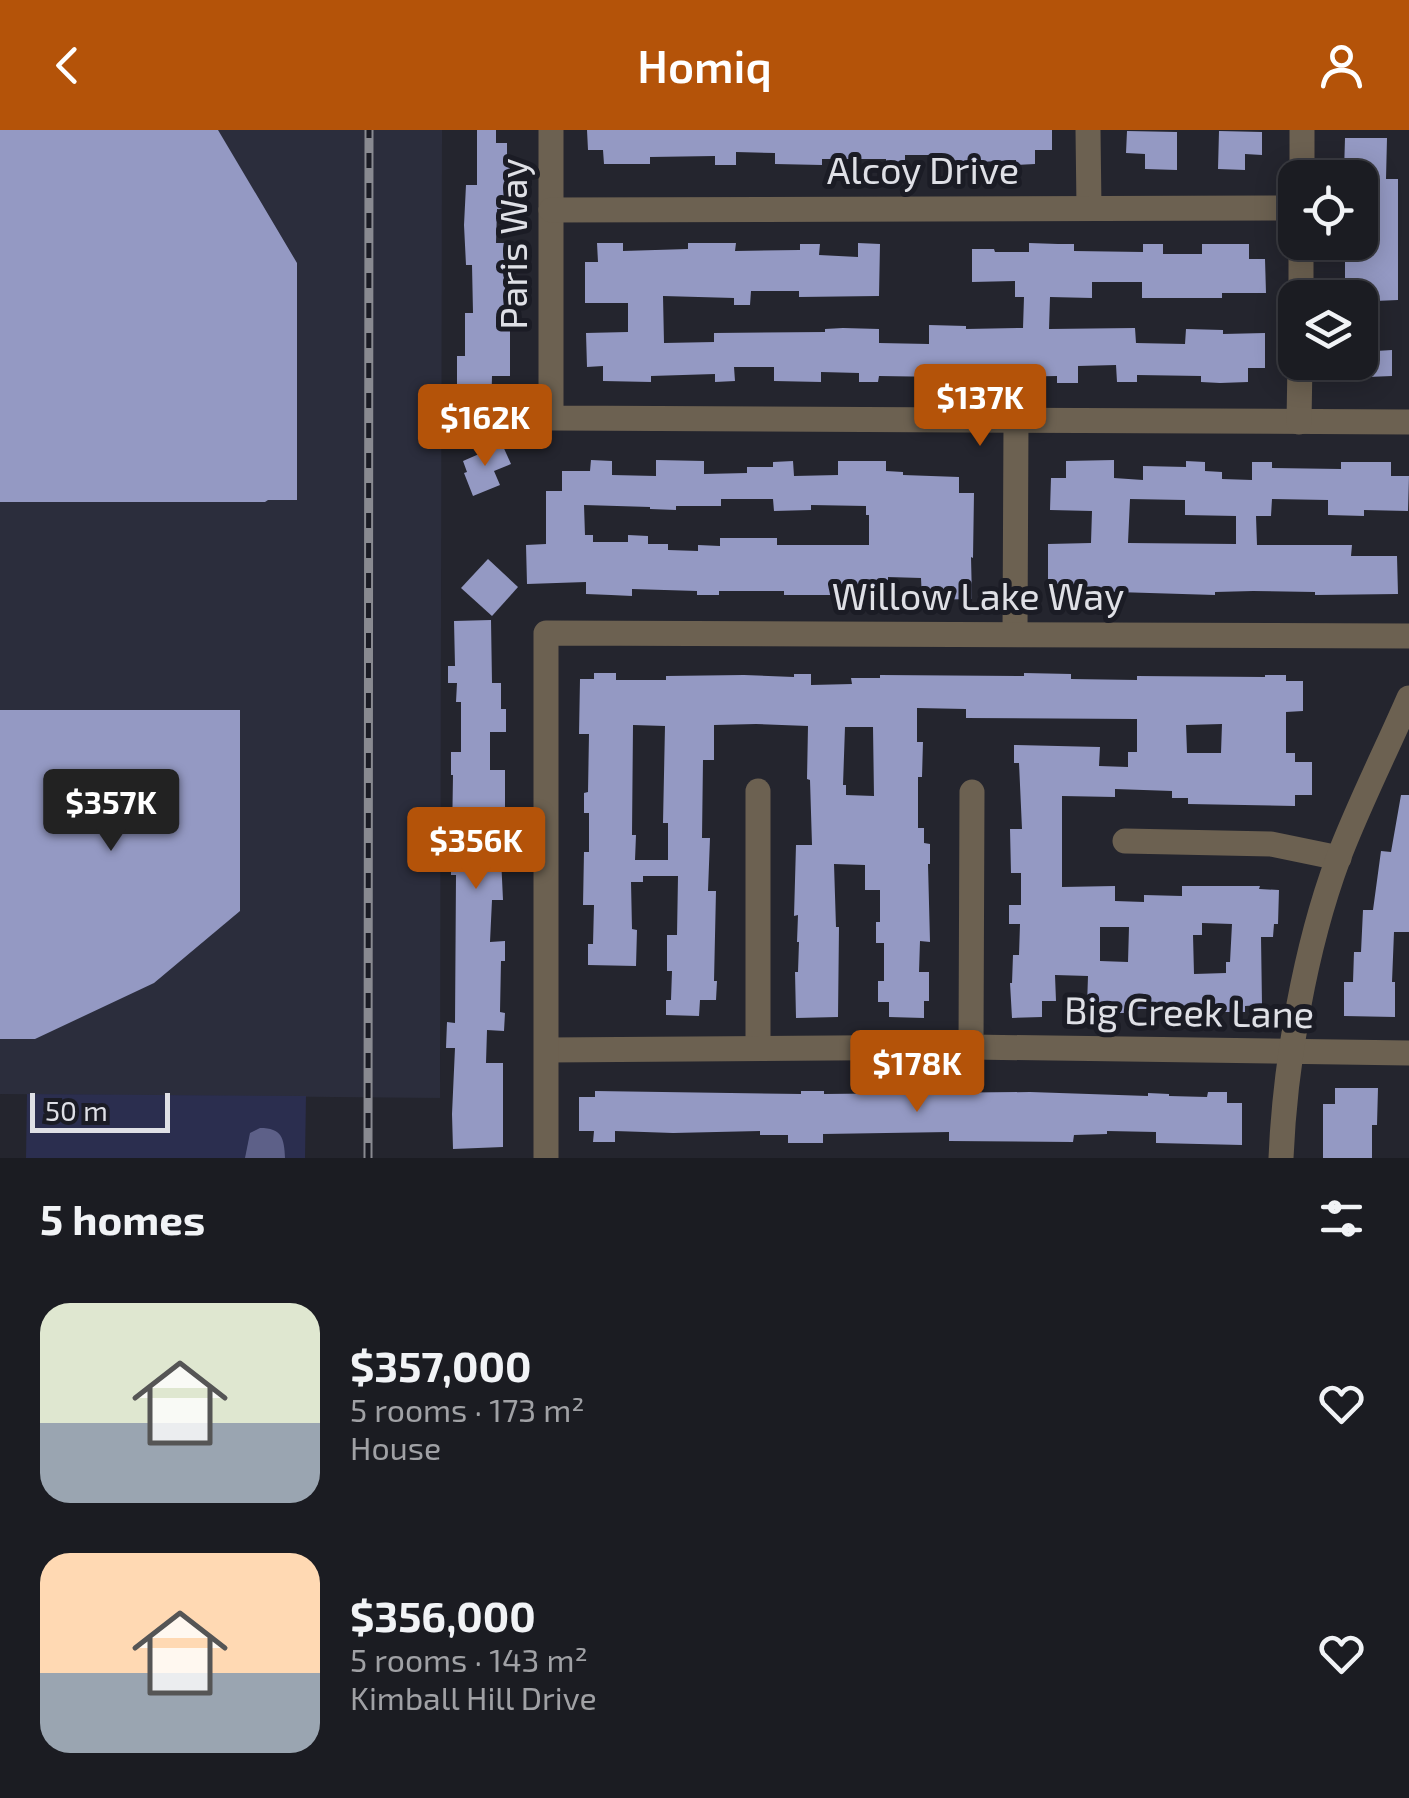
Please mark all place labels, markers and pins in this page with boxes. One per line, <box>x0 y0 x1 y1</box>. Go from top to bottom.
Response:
pin: $137K <box>910 364 1050 449</box>
pin: $162K <box>415 384 555 469</box>
pin: $357K <box>41 769 181 854</box>
pin: $356K <box>406 807 546 892</box>
pin: $178K <box>847 1030 987 1115</box>

